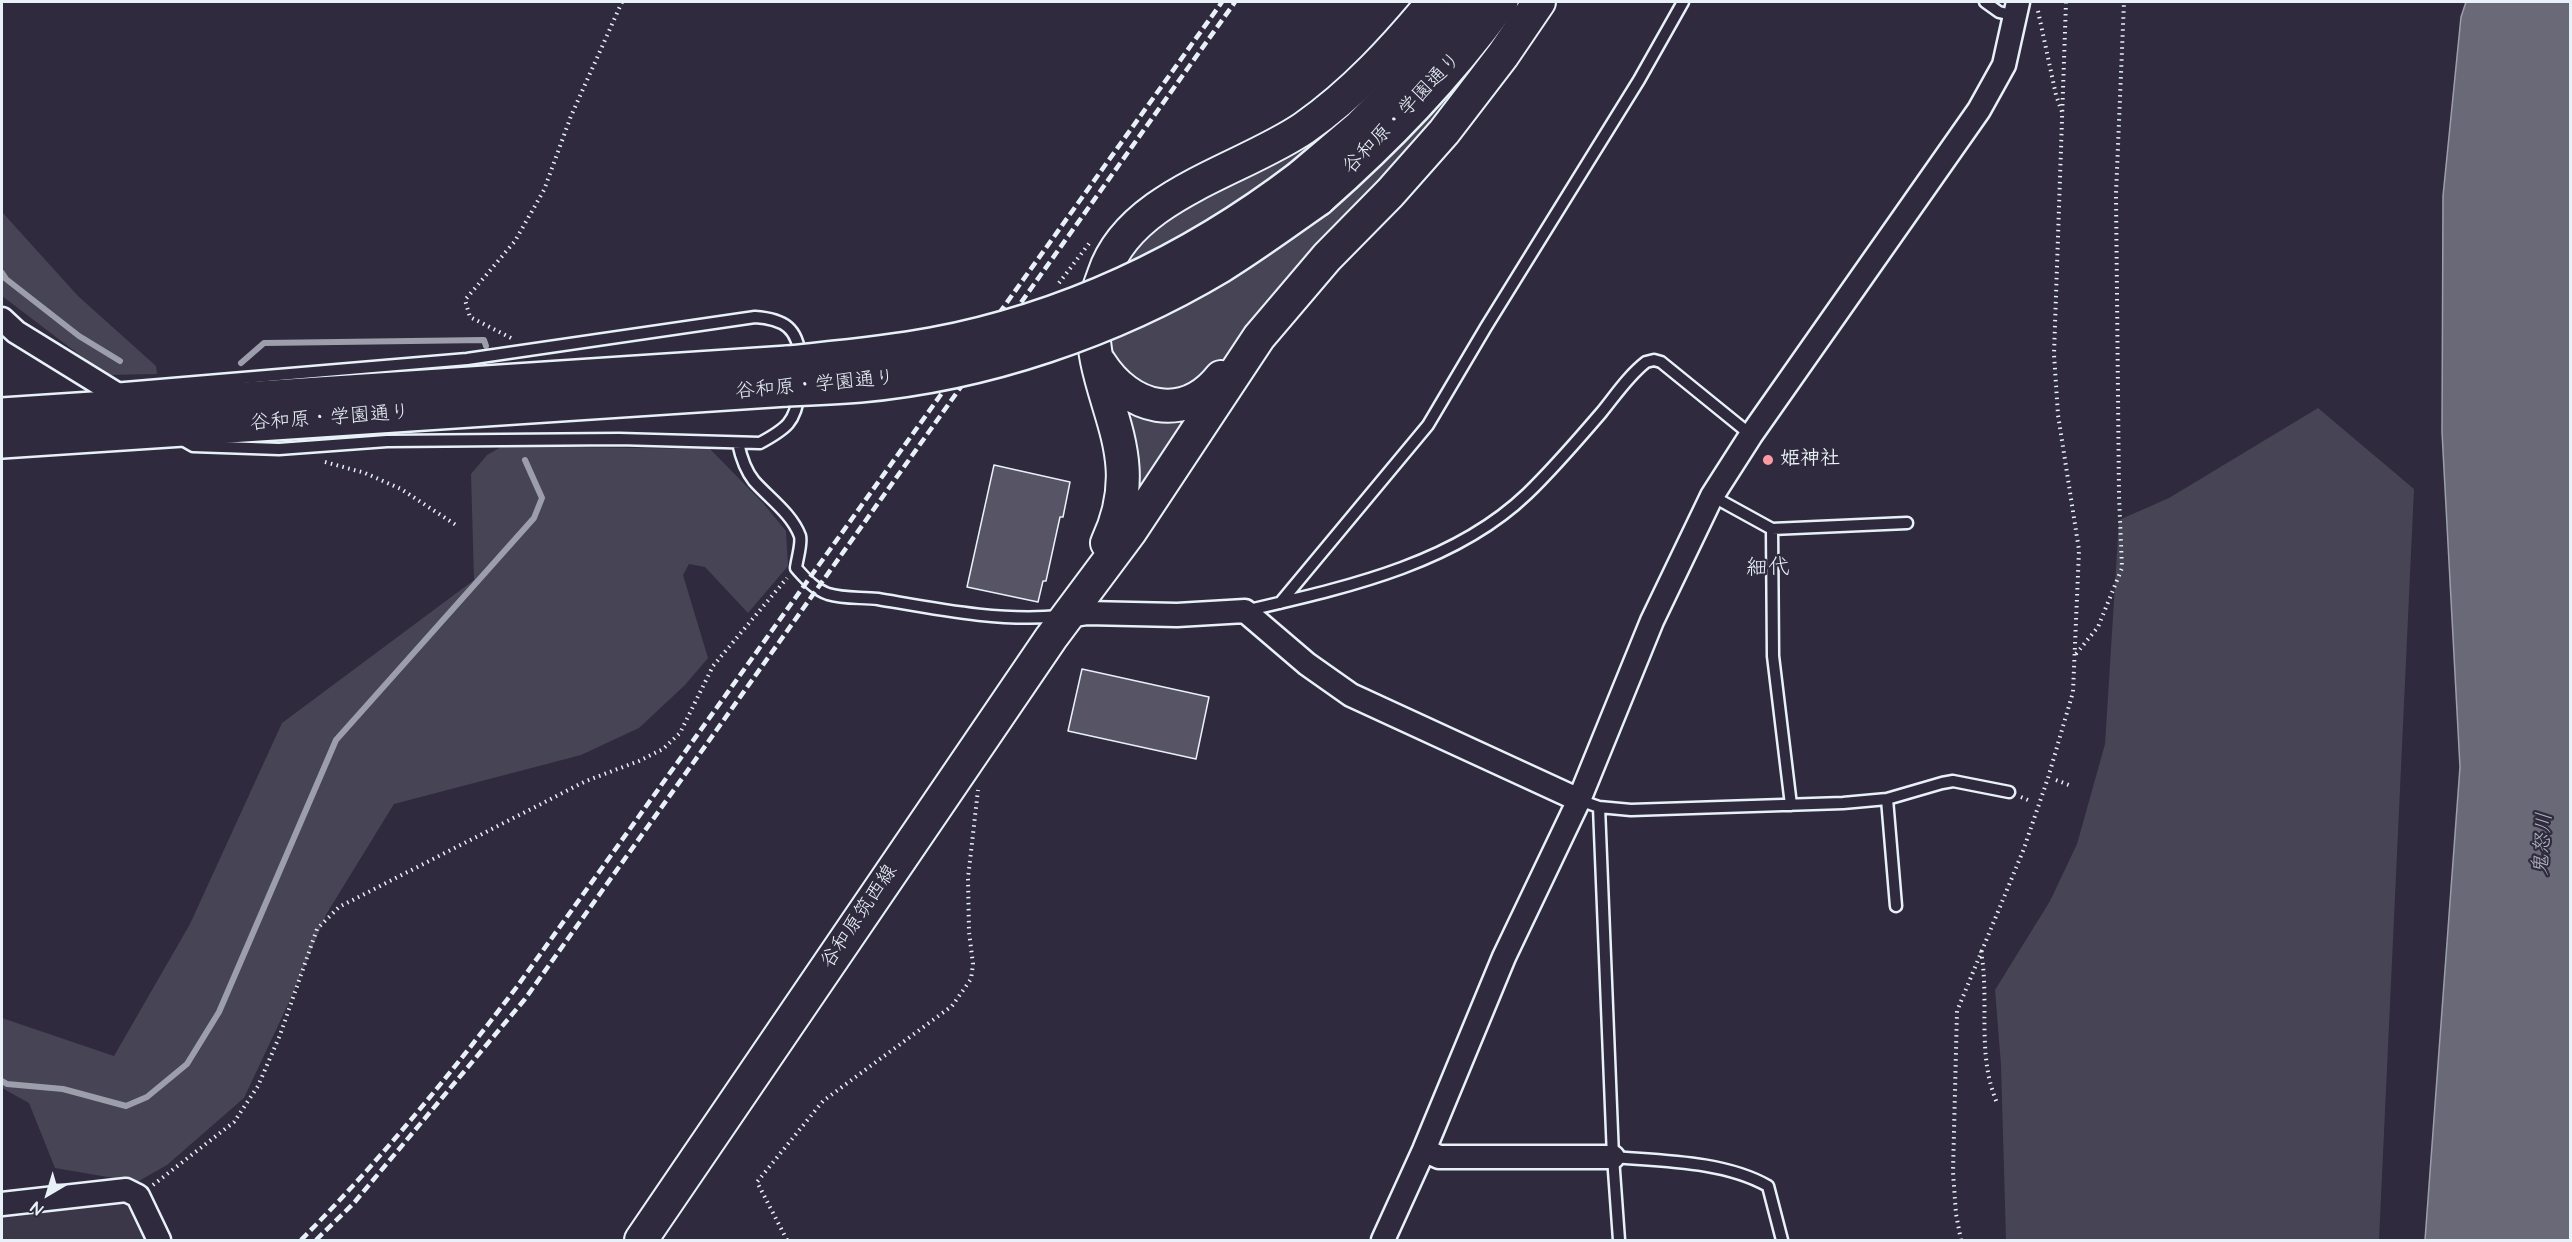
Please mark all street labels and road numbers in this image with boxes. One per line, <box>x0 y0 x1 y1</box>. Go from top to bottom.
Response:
street label: 谷和原・学園通り <box>1339 48 1467 180</box>
street label: 谷和原・学園通り <box>734 367 896 405</box>
street label: 谷和原・学園通り <box>249 401 411 437</box>
street label: 谷和原筑西線 <box>817 861 903 973</box>

